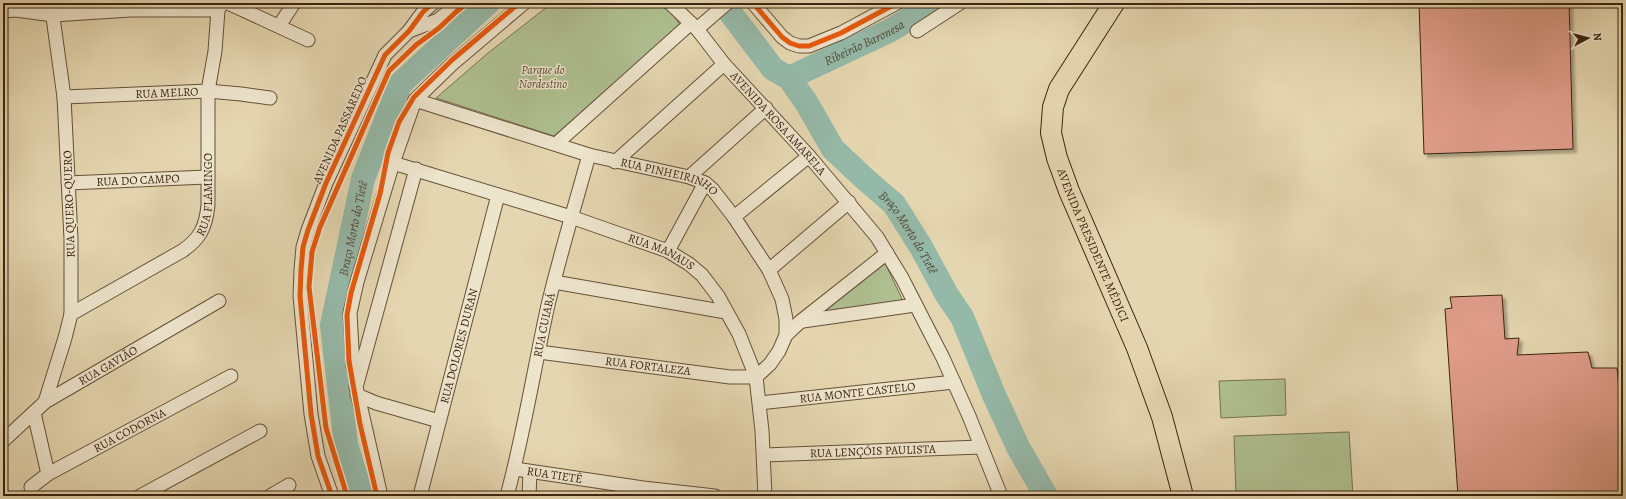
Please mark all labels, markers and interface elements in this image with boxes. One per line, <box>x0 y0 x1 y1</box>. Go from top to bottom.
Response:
water label: Ribeirão Baronesa <box>821 15 907 69</box>
north arrow <box>1568 18 1608 58</box>
text: N <box>1589 32 1605 42</box>
park label: Parque do Nordestino <box>519 62 567 92</box>
street label: AVENIDA ROSA AMARELA <box>726 67 830 179</box>
street label: AVENIDA PASSAREDO <box>309 74 371 187</box>
street label: RUA MELRO <box>135 83 199 102</box>
street label: RUA QUERO-QUERO <box>59 150 79 258</box>
street label: RUA FLAMINGO <box>192 153 216 239</box>
street label: RUA PINHEIRINHO <box>619 154 722 199</box>
street label: AVENIDA PRESIDENTE MÉDICI <box>1053 165 1133 324</box>
street label: RUA DO CAMPO <box>96 170 180 190</box>
water label: Braço Morto do Tietê <box>334 178 371 277</box>
water label: Braço Morto do Tietê <box>875 186 943 278</box>
street label: RUA MANAUS <box>626 230 698 274</box>
street label: RUA DOLORES DURAN <box>436 286 482 405</box>
street label: RUA CUIABÁ <box>529 290 559 359</box>
street label: RUA GAVIÃO <box>75 342 140 389</box>
street label: RUA FORTALEZA <box>604 353 693 379</box>
street label: RUA MONTE CASTELO <box>799 378 916 407</box>
street label: RUA CODORNA <box>91 404 169 456</box>
street label: RUA LENÇÓIS PAULISTA <box>810 441 937 461</box>
street label: RUA TIETÊ <box>526 463 584 487</box>

